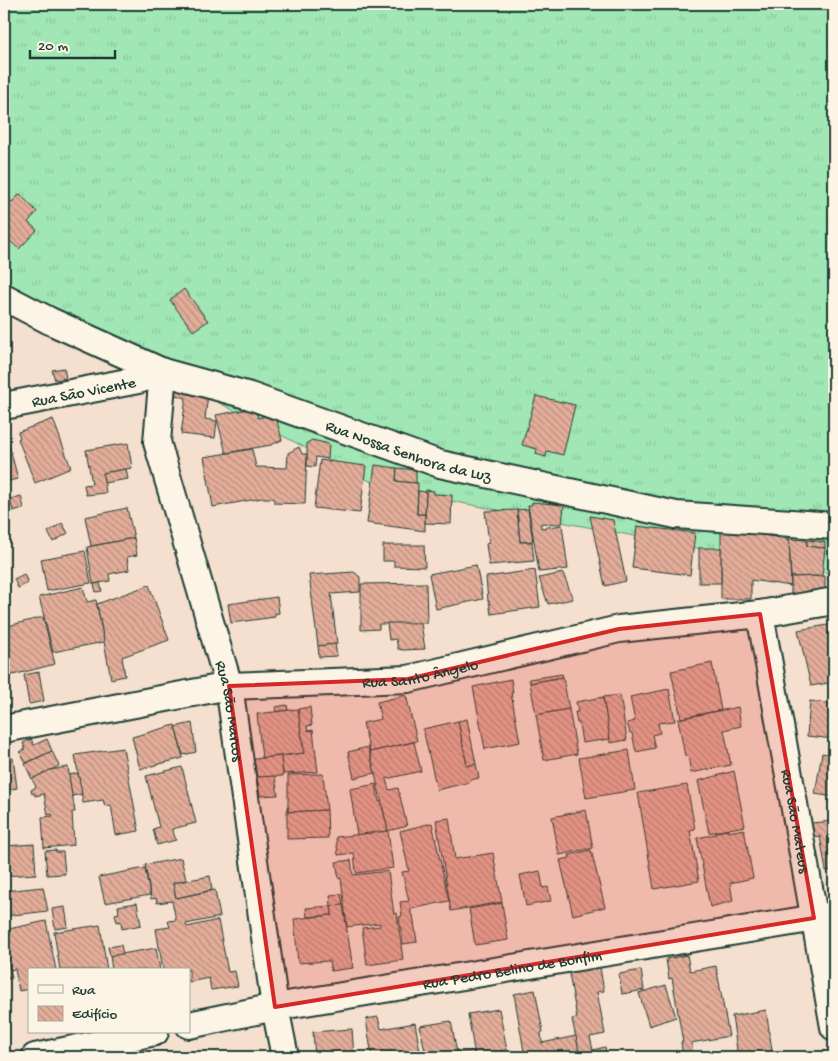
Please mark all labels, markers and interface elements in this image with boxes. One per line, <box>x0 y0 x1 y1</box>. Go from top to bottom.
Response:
scale bar <box>30 28 115 60</box>
text: 20 m <box>38 38 68 56</box>
street label: Rua São Vicente <box>31 374 138 413</box>
street label: Rua Nossa Senhora da Luz <box>322 418 494 488</box>
street label: Rua Santo Ângelo <box>362 657 481 694</box>
street label: Rua São Marcos <box>209 659 246 764</box>
street label: Rua São Mateus <box>775 768 812 876</box>
street label: Rua Pedro Belino de Bonfim <box>422 947 604 996</box>
legend <box>28 968 190 1034</box>
text: Rua <box>72 982 96 1000</box>
text: Edifício <box>72 1006 118 1024</box>

